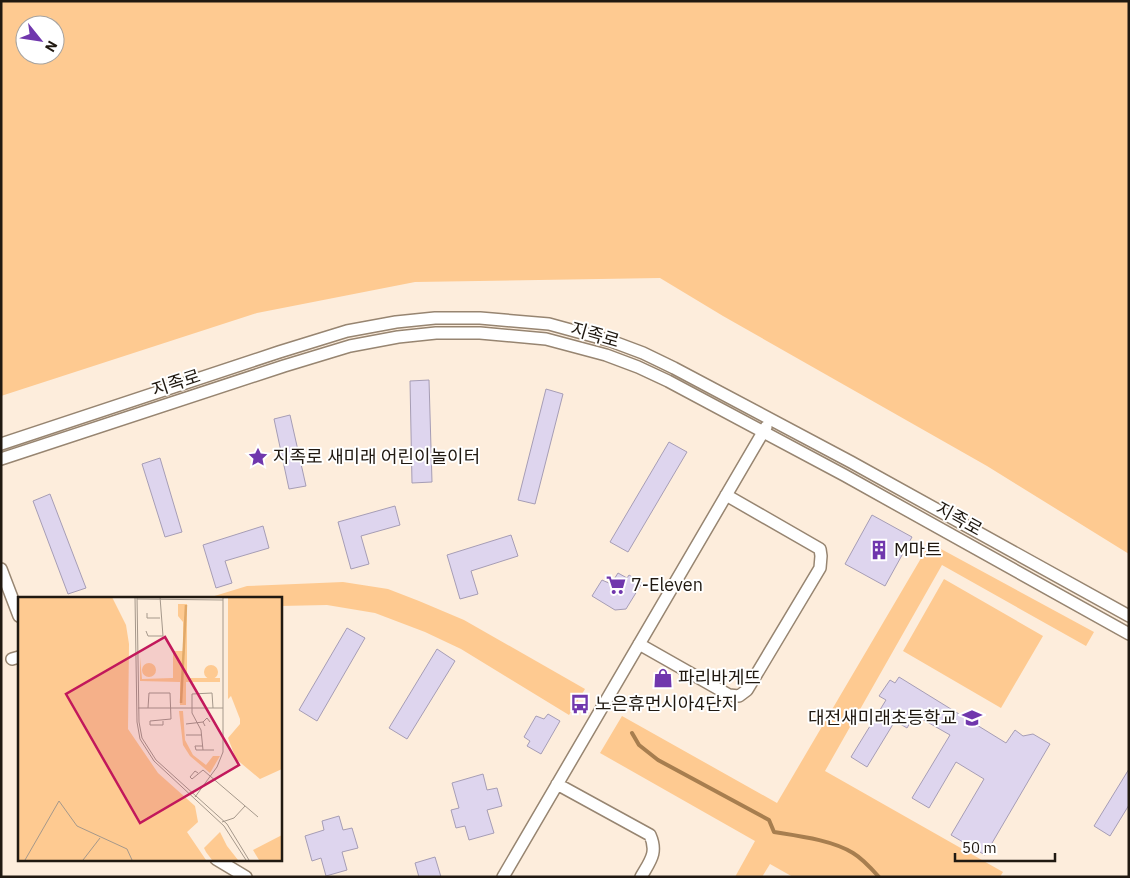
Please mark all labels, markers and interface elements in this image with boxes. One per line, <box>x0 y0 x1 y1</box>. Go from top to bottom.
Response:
north arrow <box>15 15 65 65</box>
text: N <box>41 38 62 55</box>
street label: 지족로 <box>568 317 622 352</box>
street label: 지족로 <box>149 364 203 401</box>
place label: 지족로 새미래 어린이놀이터 <box>273 445 480 468</box>
place icon: 지족로 새미래 어린이놀이터 <box>247 446 269 468</box>
street label: 지족로 <box>932 496 987 541</box>
place label: M마트 <box>894 538 942 561</box>
building icon: M마트 <box>868 539 890 561</box>
place label: 7-Eleven <box>631 573 703 596</box>
supermarket icon: 7-Eleven <box>605 574 627 596</box>
inset map <box>18 597 281 860</box>
place label: 파리바게뜨 <box>678 666 761 689</box>
shop icon: 파리바게뜨 <box>652 667 674 689</box>
place label: 노은휴먼시아4단지 <box>595 692 738 715</box>
bus stop icon: 노은휴먼시아4단지 <box>569 693 591 715</box>
place label: 대전새미래초등학교 <box>808 706 957 729</box>
school or university icon: 대전새미래초등학교 <box>961 707 983 729</box>
scale bar <box>955 830 1055 862</box>
text: 50 m <box>962 838 997 857</box>

